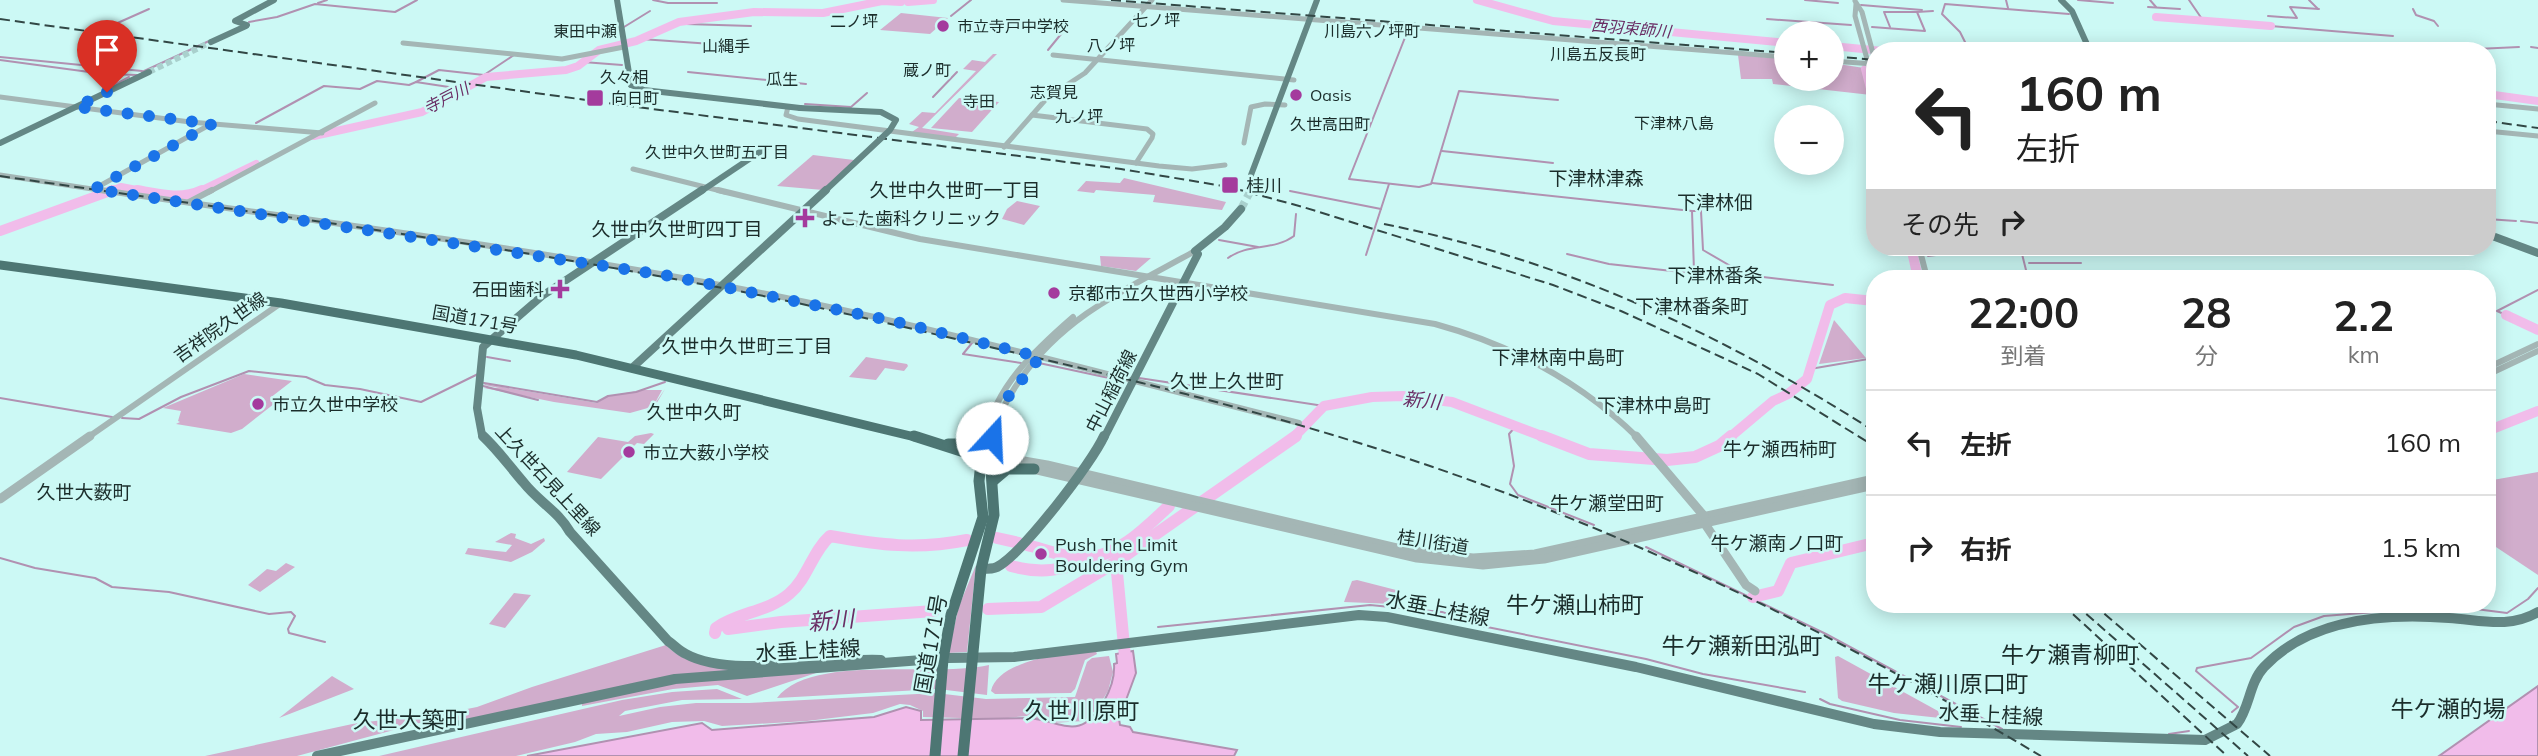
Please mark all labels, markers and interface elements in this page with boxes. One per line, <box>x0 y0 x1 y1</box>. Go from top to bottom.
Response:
district label: 七ノ坪 <box>1132 10 1180 30</box>
district label: 二ノ坪 <box>830 11 878 31</box>
water label: 西羽束師川 <box>1590 15 1674 42</box>
place label: 市立寺戸中学校 <box>957 16 1069 36</box>
marker: 市立寺戸中学校 <box>935 18 951 34</box>
pin <box>77 20 137 92</box>
district label: 東田中瀬 <box>553 21 617 41</box>
district label: 川島六ノ坪町 <box>1324 21 1420 41</box>
map controls <box>1774 21 1844 175</box>
button: + <box>1774 21 1844 91</box>
icon: arrive <box>88 31 126 69</box>
district label: 八ノ坪 <box>1087 35 1135 55</box>
district label: 山縄手 <box>702 36 750 56</box>
district label: 川島五反長町 <box>1550 44 1646 64</box>
district label: 蔵ノ町 <box>903 60 951 80</box>
text: 160 m <box>2016 62 2162 123</box>
district label: 久々相 <box>600 67 648 87</box>
district label: 瓜生 <box>766 69 798 89</box>
icon: left <box>1901 70 1992 161</box>
water label: 寺戸川 <box>420 77 474 118</box>
district label: 志賀見 <box>1030 82 1078 102</box>
place label: Oasis <box>1310 85 1352 105</box>
marker: Oasis <box>1288 87 1304 103</box>
marker: 向日町 <box>585 88 605 108</box>
place label: 向日町 <box>611 88 659 108</box>
district label: 寺田 <box>963 91 995 111</box>
button: − <box>1774 105 1844 175</box>
district label: 九ノ坪 <box>1055 106 1103 126</box>
district label: 下津林八島 <box>1634 113 1714 133</box>
district label: 久世高田町 <box>1290 114 1370 134</box>
text: 左折 <box>2016 128 2080 168</box>
district label: 久世中久世町五丁目 <box>645 142 789 162</box>
district label: 下津林津森 <box>1548 166 1644 190</box>
place label: 桂川 <box>1246 174 1282 197</box>
marker: 桂川 <box>1220 175 1240 195</box>
district label: 久世中久世町一丁目 <box>869 178 1041 202</box>
district label: 下津林佃 <box>1677 190 1753 214</box>
icon: right <box>1993 203 2031 241</box>
place label: よこた歯科クリニック <box>821 207 1001 230</box>
marker: よこた歯科クリニック <box>795 208 815 228</box>
text: その先 <box>1901 208 1979 241</box>
district label: 久世中久世町四丁目 <box>591 217 763 241</box>
district label: 下津林番条 <box>1667 263 1763 287</box>
place label: 石田歯科 <box>472 278 544 301</box>
marker: 石田歯科 <box>550 279 570 299</box>
place label: 京都市立久世西小学校 <box>1068 282 1248 305</box>
marker: 京都市立久世西小学校 <box>1046 285 1062 301</box>
text: 22:00 <box>1968 286 2079 339</box>
text: 28 <box>2181 286 2231 339</box>
street label: 吉祥院久世線 <box>169 287 271 367</box>
text: 2.2 <box>2333 289 2394 342</box>
district label: 下津林番条町 <box>1635 294 1749 318</box>
street label: 国道171号 <box>430 300 520 338</box>
district label: 久世中久世町三丁目 <box>661 334 833 358</box>
text: km <box>2348 340 2380 369</box>
text: 到着 <box>2000 341 2046 370</box>
text: 分 <box>2195 341 2218 370</box>
district label: 下津林南中島町 <box>1491 345 1625 369</box>
street label: 中山稲荷線 <box>1080 346 1142 436</box>
district label: 久世上久世町 <box>1170 369 1284 393</box>
water label: 新川 <box>1402 386 1444 414</box>
place label: 市立久世中学校 <box>272 393 398 416</box>
district label: 下津林中島町 <box>1597 393 1711 417</box>
marker: 市立久世中学校 <box>250 396 266 412</box>
district label: 久世中久町 <box>646 400 742 424</box>
position arrow <box>955 401 1029 475</box>
street label: 上久世石見上里線 <box>490 419 606 541</box>
icon: left <box>1901 424 1939 462</box>
text: 160 m <box>2385 426 2461 459</box>
text: 左折 <box>1960 428 2012 461</box>
district label: 牛ケ瀬西柿町 <box>1723 437 1837 461</box>
place label: 市立大薮小学校 <box>643 441 769 464</box>
marker: 市立大薮小学校 <box>621 444 637 460</box>
district label: 久世大薮町 <box>36 480 132 504</box>
district label: 牛ケ瀬堂田町 <box>1550 491 1664 515</box>
street label: 桂川街道 <box>1396 525 1470 559</box>
icon: right <box>1901 529 1939 567</box>
district label: 牛ケ瀬南ノ口町 <box>1710 531 1844 555</box>
text: 1.5 km <box>2381 531 2461 564</box>
place label: Push The Limit Bouldering Gym <box>1055 533 1188 577</box>
text: 右折 <box>1960 533 2012 566</box>
marker: Push The Limit Bouldering Gym <box>1033 546 1049 562</box>
street label: 水垂上桂線 <box>1384 585 1492 631</box>
district label: 牛ケ瀬山柿町 <box>1506 590 1644 619</box>
street label: 国道171号 <box>908 592 952 696</box>
water label: 新川 <box>807 603 858 636</box>
district label: 牛ケ瀬新田泓町 <box>1662 631 1823 660</box>
street label: 水垂上桂線 <box>755 634 861 666</box>
district label: 牛ケ瀬青柳町 <box>2001 640 2139 669</box>
district label: 牛ケ瀬川原口町 <box>1868 669 2029 698</box>
district label: 牛ケ瀬的場 <box>2391 694 2506 723</box>
district label: 久世川原町 <box>1025 696 1140 725</box>
street label: 水垂上桂線 <box>1938 698 2044 730</box>
district label: 久世大築町 <box>353 705 468 734</box>

